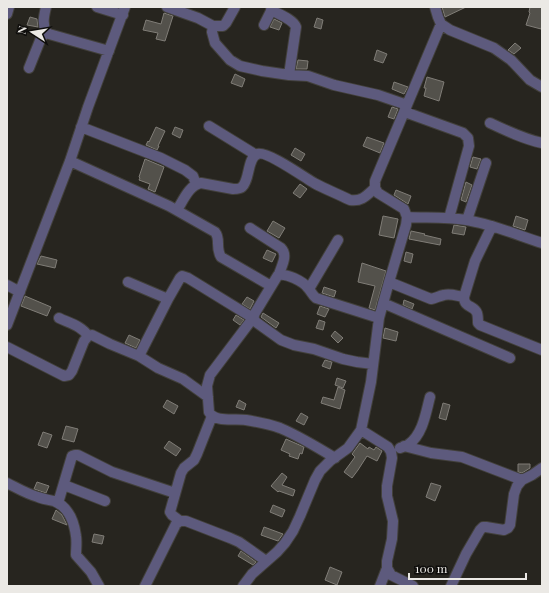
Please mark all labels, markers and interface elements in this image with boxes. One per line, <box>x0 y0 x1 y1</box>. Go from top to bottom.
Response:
north arrow <box>12 12 52 52</box>
text: N <box>14 24 30 35</box>
scale bar <box>409 555 526 581</box>
text: 100 m <box>415 560 448 576</box>

